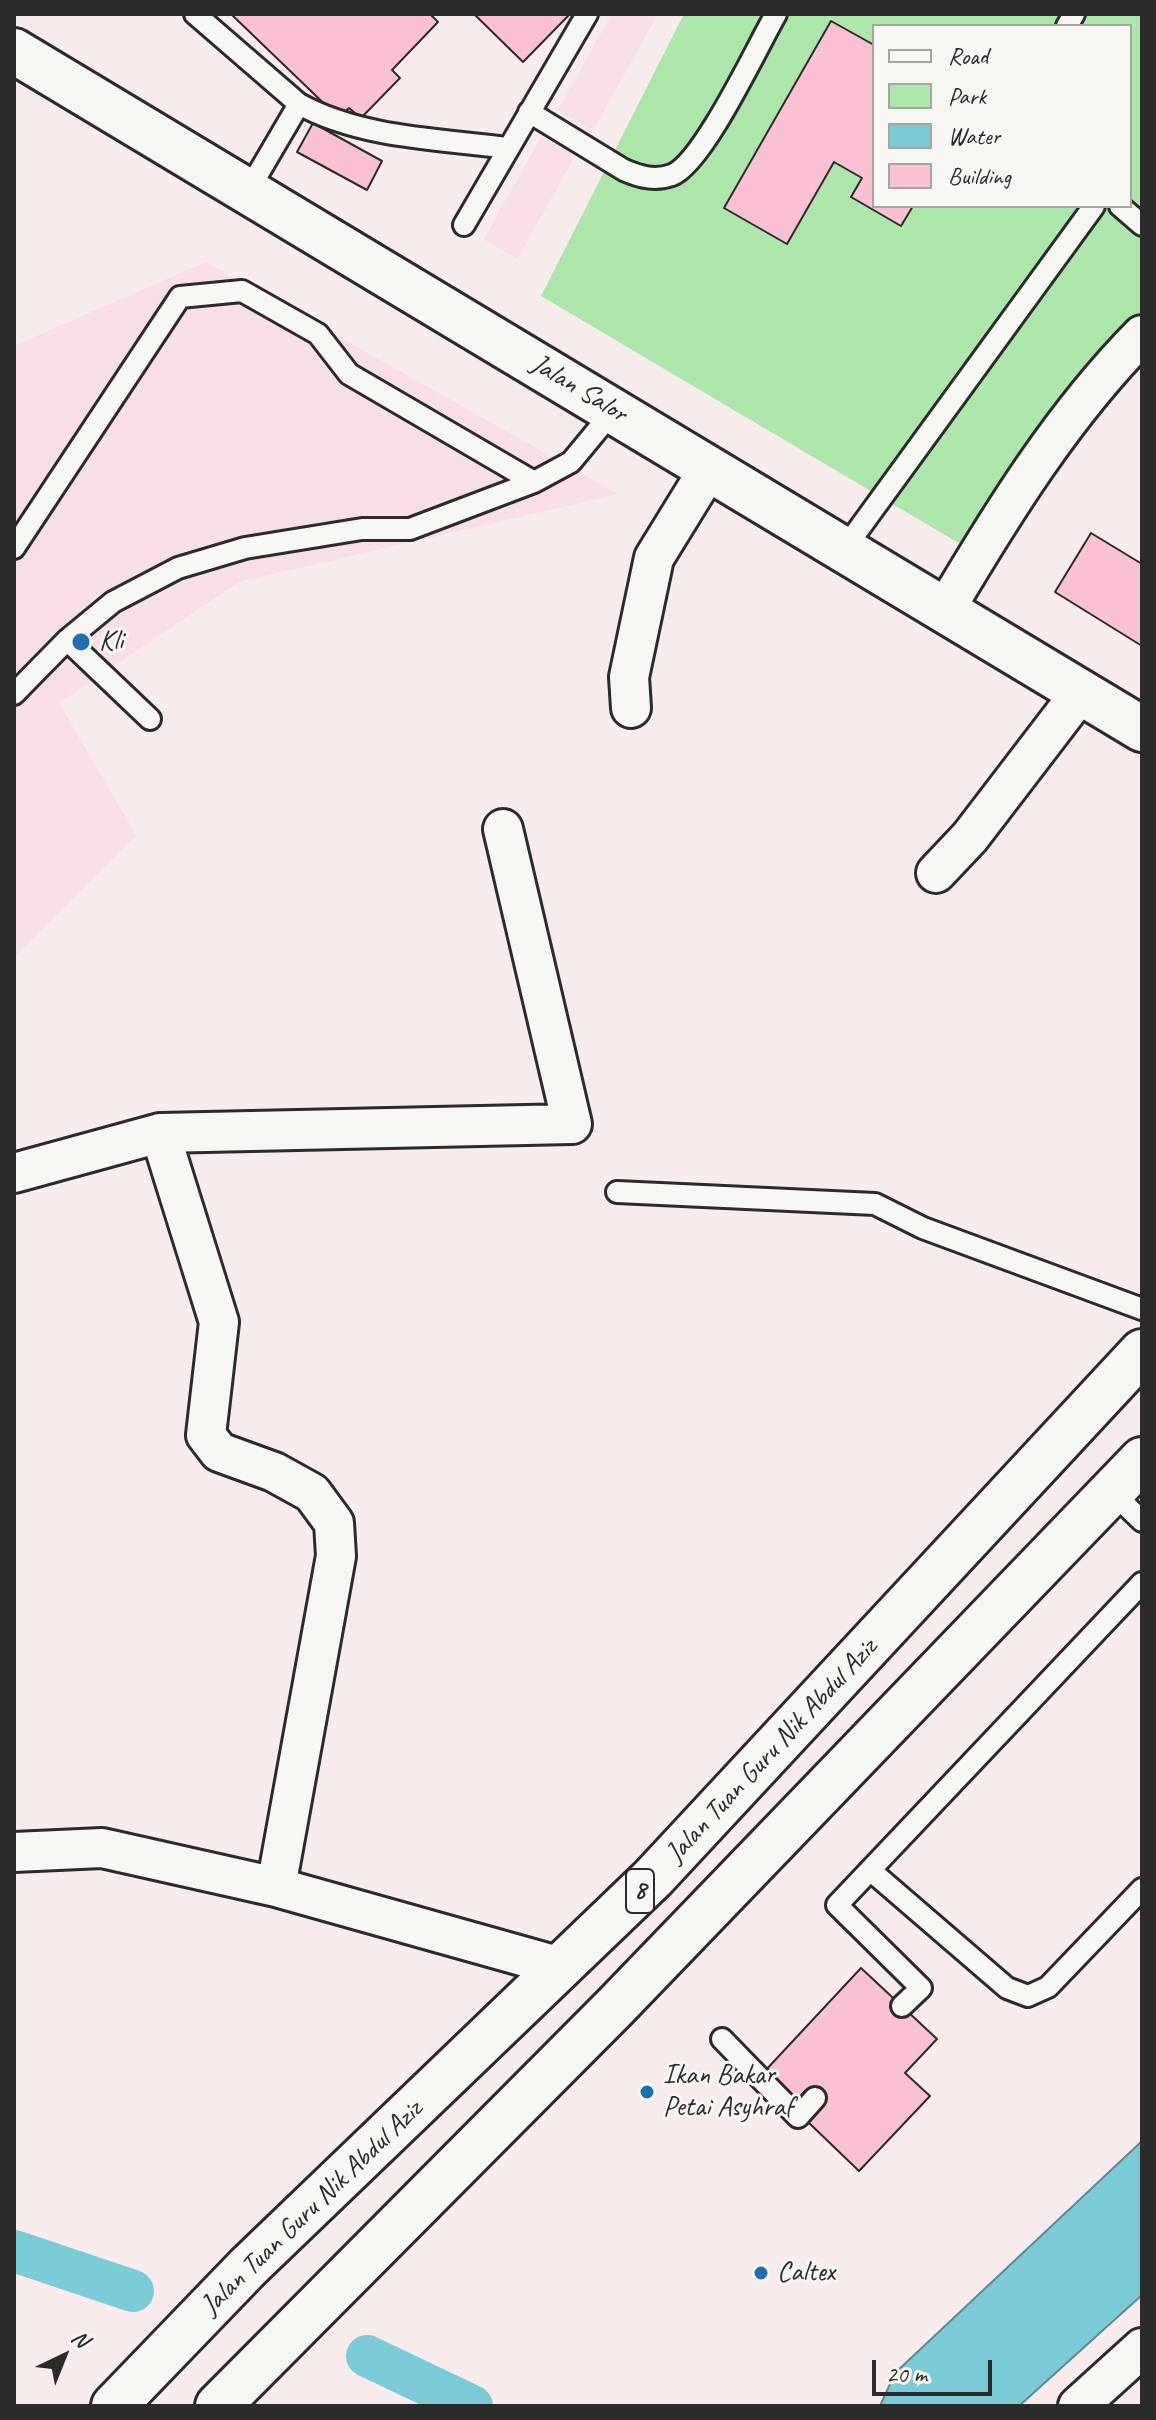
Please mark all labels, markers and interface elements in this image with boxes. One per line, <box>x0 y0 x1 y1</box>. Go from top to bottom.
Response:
legend <box>872 24 1132 208</box>
text: Road <box>948 41 988 71</box>
text: Park <box>948 81 986 111</box>
text: Water <box>948 121 1000 151</box>
text: Building <box>948 161 1011 191</box>
street label: Jalan Salor <box>525 347 633 431</box>
place label: Kli <box>99 625 123 659</box>
marker: Kli <box>70 631 92 653</box>
street label: Jalan Tuan Guru Nik Abdul Aziz <box>659 1632 885 1870</box>
road number: 8 <box>626 1869 654 1913</box>
place label: Ikan Bakar Petai Asyhraf <box>663 2059 793 2125</box>
marker: Ikan Bakar Petai Asyhraf <box>638 2083 656 2101</box>
street label: Jalan Tuan Guru Nik Abdul Aziz <box>194 2094 430 2322</box>
place label: Caltex <box>777 2256 835 2290</box>
marker: Caltex <box>752 2264 770 2282</box>
north arrow <box>24 2316 104 2396</box>
text: N <box>66 2324 95 2353</box>
scale bar <box>876 2344 996 2394</box>
text: 20 m <box>886 2359 927 2389</box>

